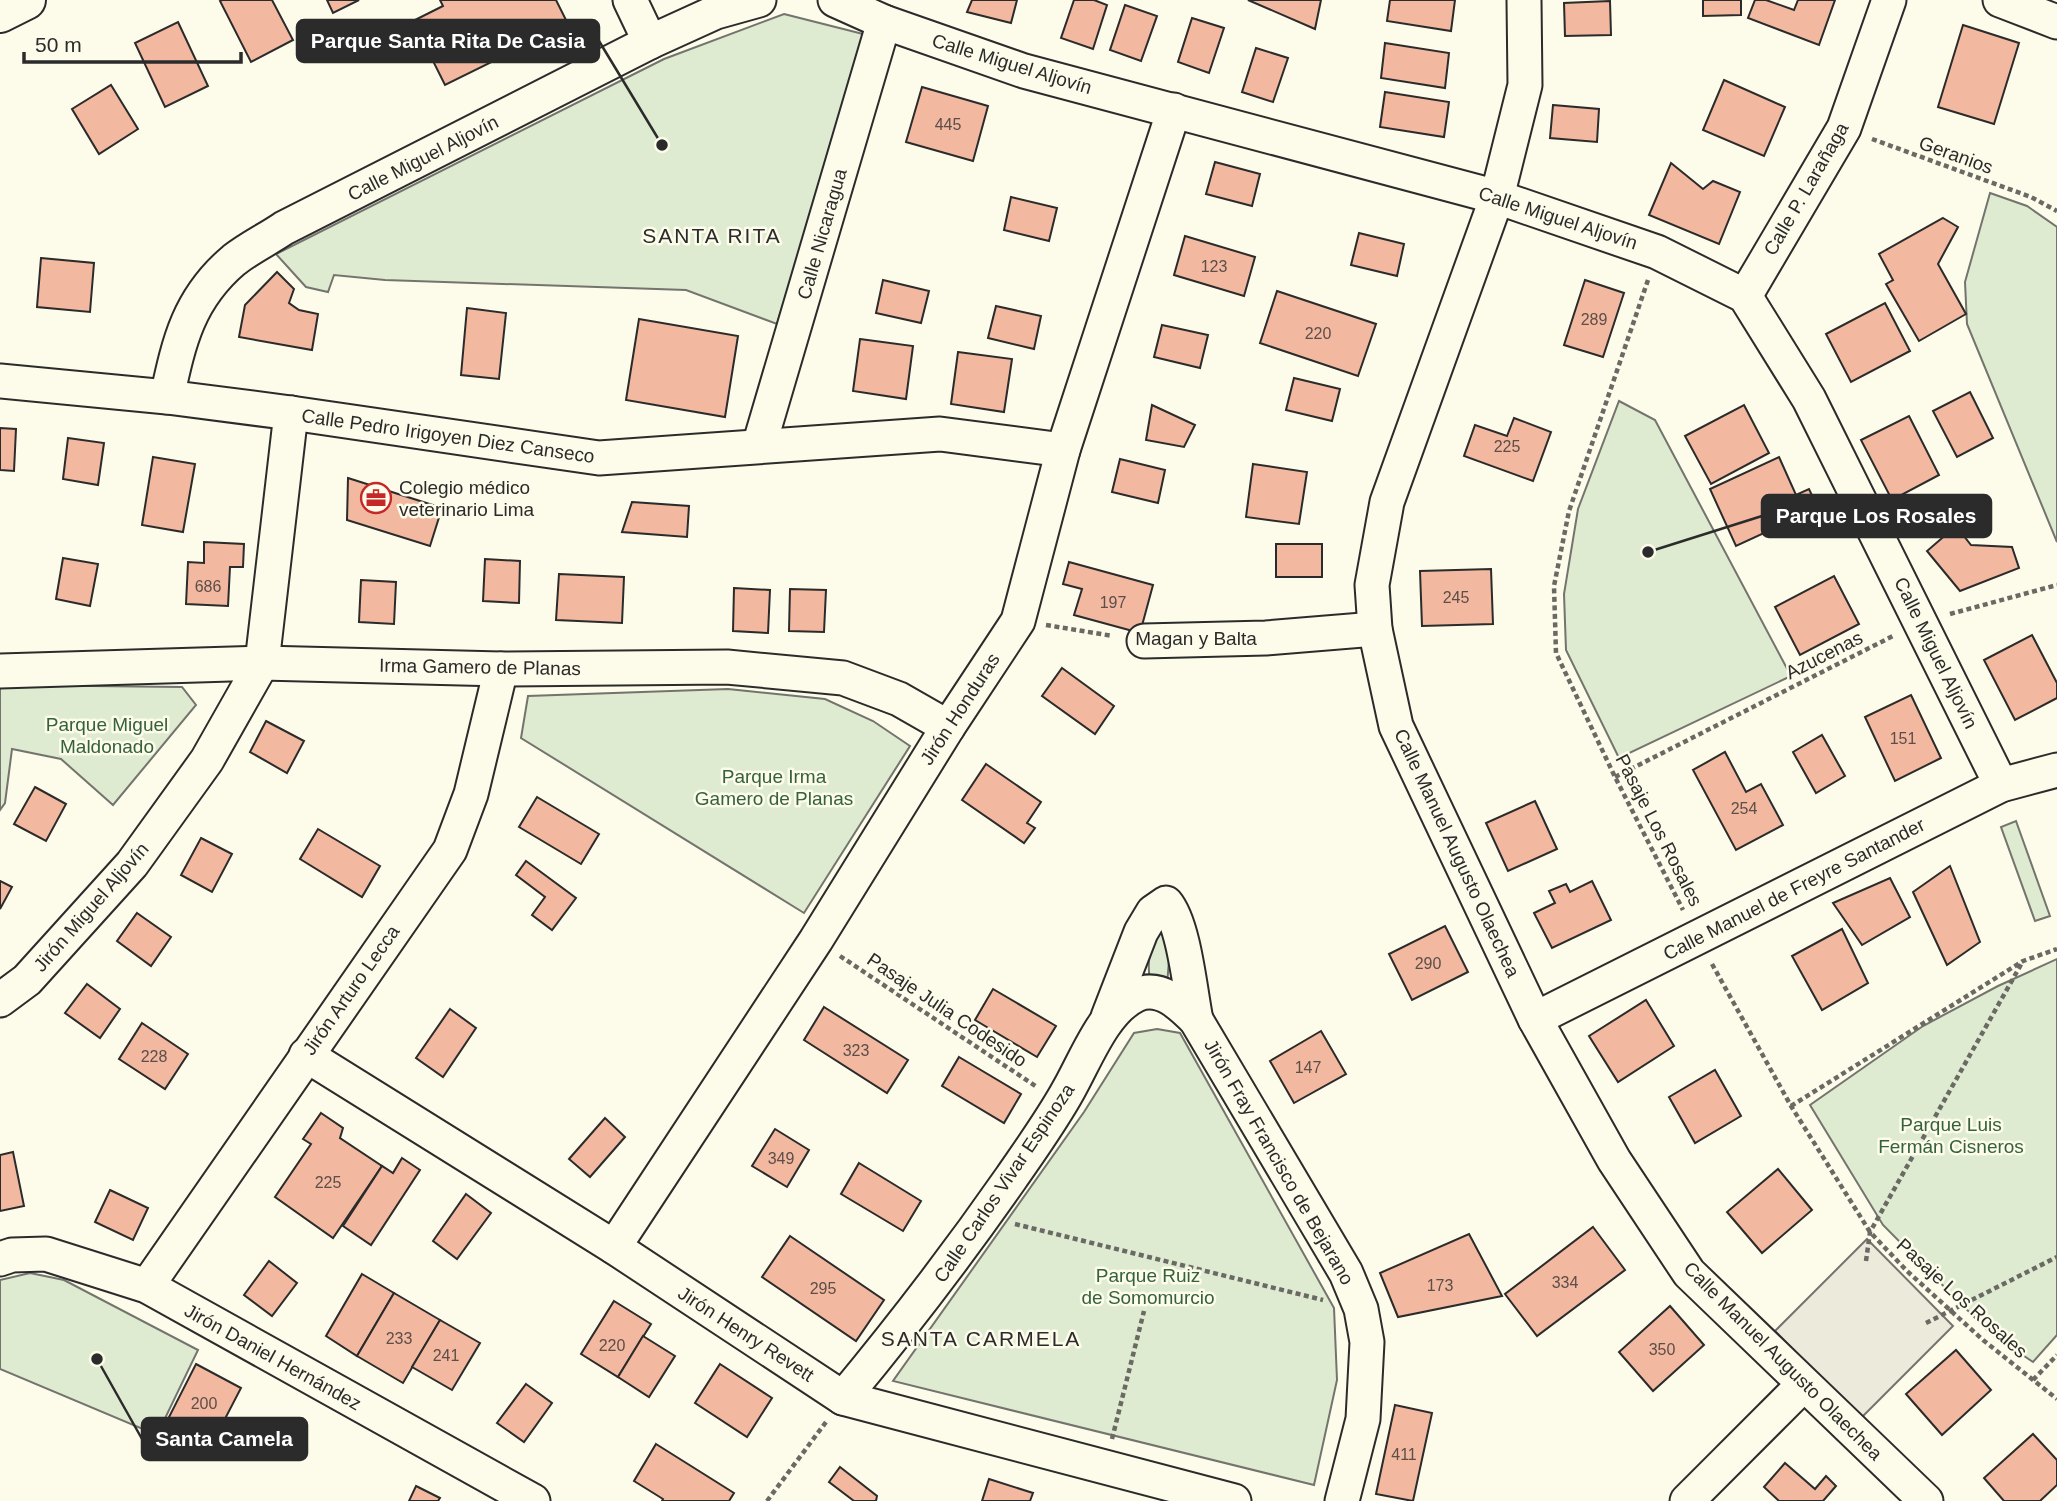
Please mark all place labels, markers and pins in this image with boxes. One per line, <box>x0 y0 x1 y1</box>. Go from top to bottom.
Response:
callout: Parque Santa Rita De Casia <box>297 20 599 62</box>
place label: Colegio médico veterinario Lima <box>399 477 535 520</box>
office icon: Colegio médico veterinario Lima <box>359 481 393 515</box>
callout: Parque Los Rosales <box>1762 495 1991 537</box>
callout: Santa Camela <box>142 1418 307 1460</box>

